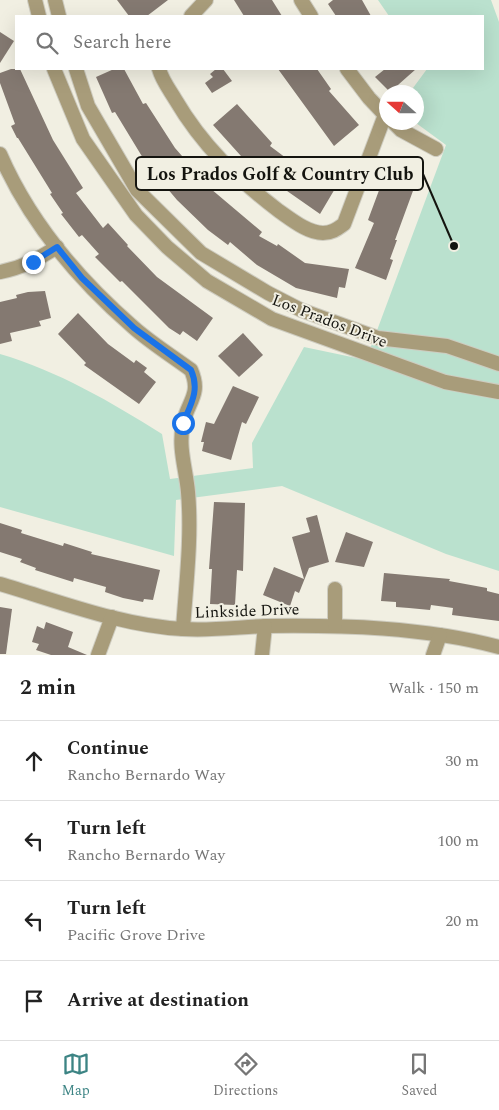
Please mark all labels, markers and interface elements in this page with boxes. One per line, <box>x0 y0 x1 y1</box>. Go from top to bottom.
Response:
search box <box>15 15 484 70</box>
text: Search here <box>73 28 172 57</box>
icon: search <box>33 29 61 57</box>
north arrow <box>379 85 424 130</box>
callout: Los Prados Golf & Country Club <box>136 157 423 190</box>
text: Los Prados Golf & Country Club <box>147 161 413 188</box>
route end <box>22 251 45 274</box>
street label: Los Prados Drive <box>269 288 391 354</box>
route start <box>172 412 195 435</box>
street label: Linkside Drive <box>194 597 300 625</box>
text: 2 min <box>20 672 76 704</box>
text: Walk · 150 m <box>388 676 479 700</box>
text: Continue <box>67 734 149 763</box>
icon: ahead <box>20 747 48 775</box>
text: 30 m <box>445 749 479 773</box>
text: Rancho Bernardo Way <box>67 763 225 787</box>
text: Turn left <box>67 814 146 843</box>
icon: left <box>20 827 48 855</box>
text: 100 m <box>437 829 479 853</box>
text: Rancho Bernardo Way <box>67 843 225 867</box>
text: Turn left <box>67 894 146 923</box>
icon: left <box>20 907 48 935</box>
text: 20 m <box>445 909 479 933</box>
text: Pacific Grove Drive <box>67 923 205 947</box>
text: Arrive at destination <box>67 986 249 1015</box>
icon: arrive <box>20 987 48 1015</box>
tab: Map <box>62 1050 90 1101</box>
tab: Directions <box>213 1050 278 1101</box>
tab: Saved <box>402 1050 437 1101</box>

